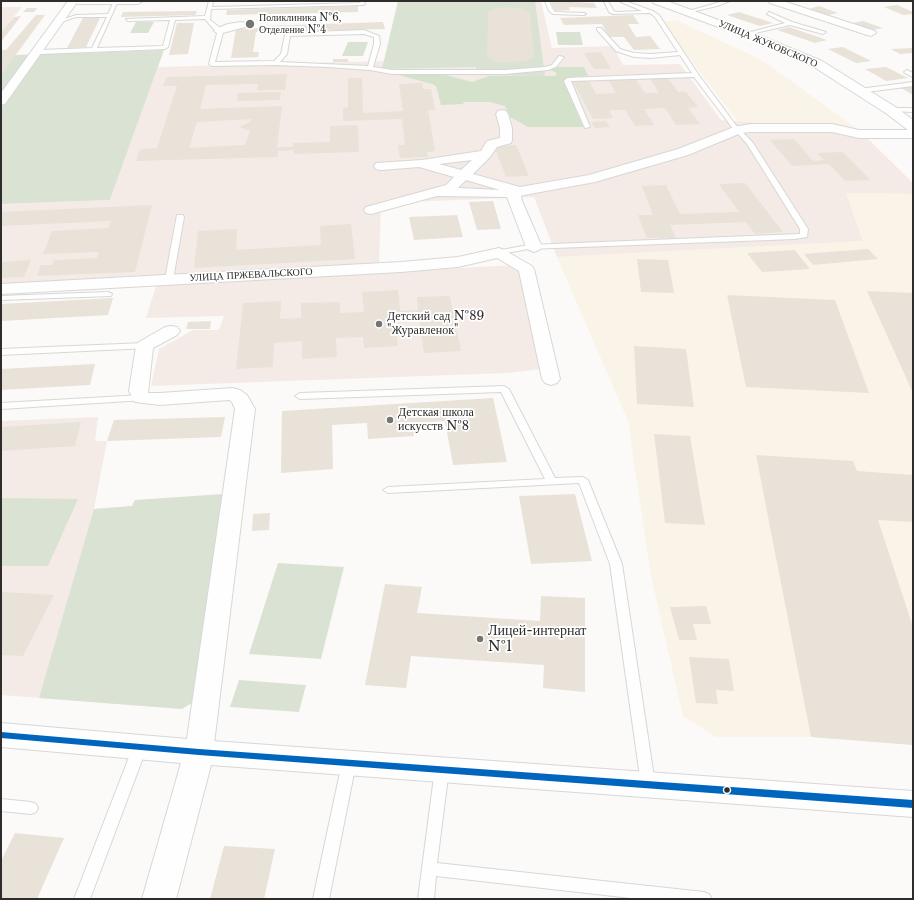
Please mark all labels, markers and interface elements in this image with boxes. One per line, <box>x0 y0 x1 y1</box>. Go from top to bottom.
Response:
place label: Поликлиника №6, Отделение №4 <box>259 12 341 36</box>
marker: Поликлиника №6, Отделение №4 <box>244 18 256 30</box>
street label: УЛИЦА ЖУКОВСКОГО <box>717 18 819 70</box>
street label: УЛИЦА ПРЖЕВАЛЬСКОГО <box>189 266 313 284</box>
place label: Детский сад №89 "Журавленок" <box>387 310 484 338</box>
marker: Детский сад №89 "Журавленок" <box>374 319 384 329</box>
place label: Детская школа искусств №8 <box>398 406 474 434</box>
marker: Детская школа искусств №8 <box>385 415 395 425</box>
place label: Лицей-интернат №1 <box>488 623 586 656</box>
marker: Лицей-интернат №1 <box>475 634 485 644</box>
unlabelled marker <box>722 785 732 795</box>

